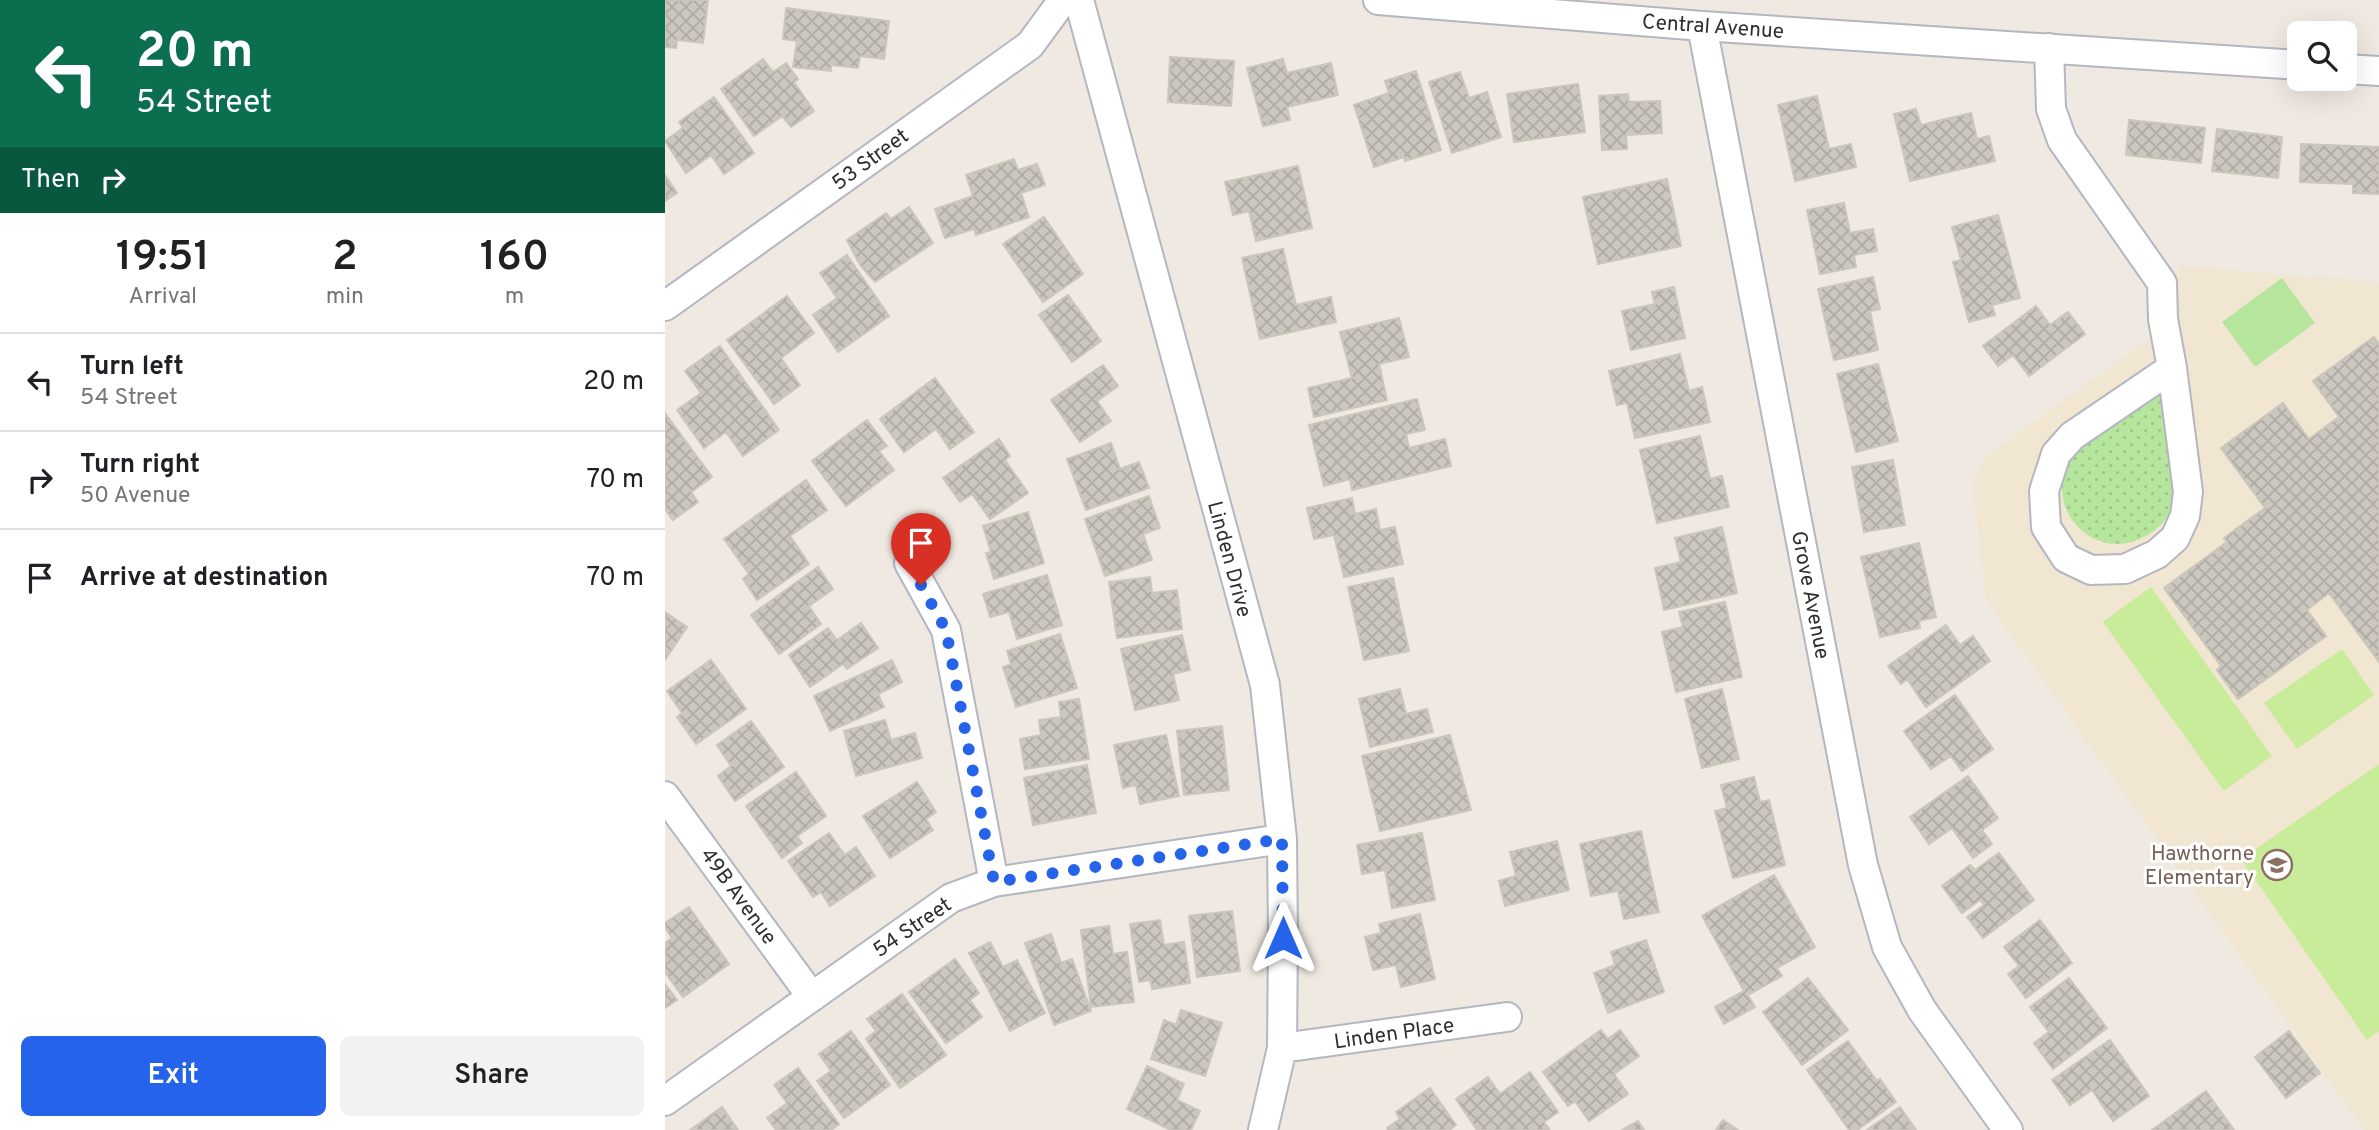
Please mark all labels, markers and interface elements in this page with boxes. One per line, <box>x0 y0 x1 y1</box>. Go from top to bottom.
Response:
street label: Central Avenue <box>1641 9 1785 46</box>
map controls <box>2287 21 2357 91</box>
button: search <box>2287 21 2357 91</box>
text: 20 m <box>136 23 253 85</box>
icon: left <box>21 28 112 119</box>
text: 54 Street <box>136 84 272 124</box>
street label: 53 Street <box>827 123 915 197</box>
icon: right <box>94 161 132 199</box>
text: Then <box>21 164 80 197</box>
text: 19:51 <box>116 232 210 285</box>
text: 2 <box>332 232 358 285</box>
text: 160 <box>480 232 549 285</box>
text: Arrival <box>129 283 197 312</box>
text: min <box>326 283 364 312</box>
text: m <box>505 283 524 312</box>
text: Turn left <box>80 351 184 384</box>
icon: left <box>21 363 59 401</box>
text: 20 m <box>583 366 644 399</box>
text: 54 Street <box>80 384 178 413</box>
text: Turn right <box>80 449 200 482</box>
icon: right <box>21 461 59 499</box>
text: 70 m <box>586 464 644 497</box>
text: 50 Avenue <box>80 482 190 511</box>
street label: Linden Drive <box>1200 498 1257 620</box>
pin <box>891 513 951 585</box>
icon: arrive <box>902 524 940 562</box>
street label: Grove Avenue <box>1784 529 1835 662</box>
icon: arrive <box>21 559 59 597</box>
text: Arrive at destination <box>80 562 328 595</box>
text: 70 m <box>586 562 644 595</box>
place label: Hawthorne Elementary <box>2145 841 2254 892</box>
street label: 49B Avenue <box>694 843 782 951</box>
school or university icon: Hawthorne Elementary <box>2260 848 2294 882</box>
street label: 54 Street <box>868 892 957 964</box>
position arrow <box>1246 901 1320 975</box>
street label: Linden Place <box>1332 1013 1456 1056</box>
button: Exit <box>21 1036 326 1116</box>
button: Share <box>340 1036 644 1116</box>

